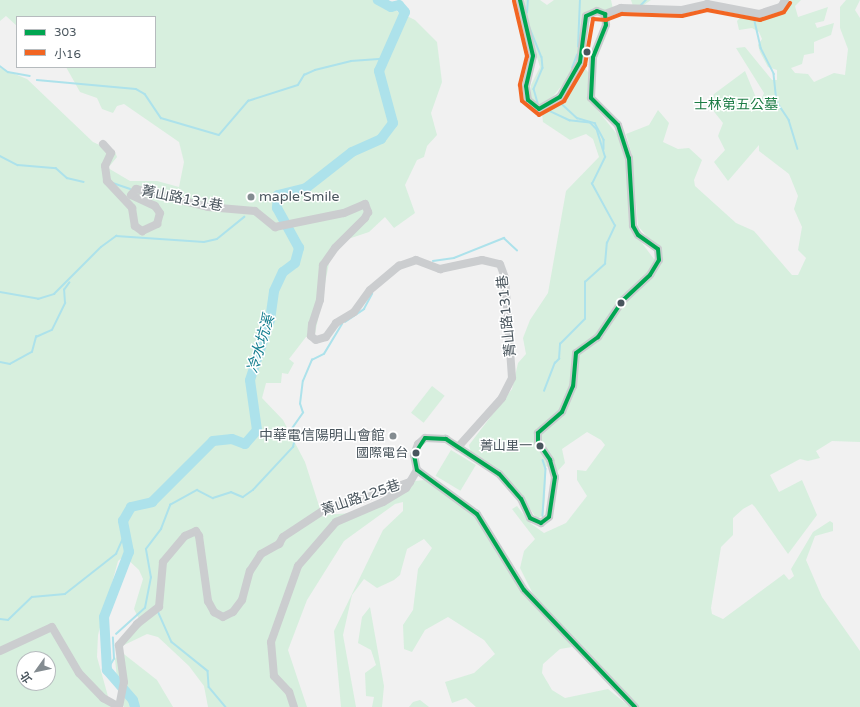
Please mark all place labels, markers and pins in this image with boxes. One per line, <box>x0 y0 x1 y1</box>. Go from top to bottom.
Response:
unlabelled marker <box>582 47 592 57</box>
place label: maple'Smile <box>259 189 339 205</box>
marker: maple'Smile <box>246 192 256 202</box>
unlabelled marker <box>616 298 626 308</box>
place label: 中華電信陽明山會館 <box>259 428 385 444</box>
marker: 中華電信陽明山會館 <box>388 431 398 441</box>
place label: 菁山里一 <box>480 438 532 454</box>
marker: 菁山里一 <box>535 441 545 451</box>
place label: 國際電台 <box>356 445 408 461</box>
marker: 國際電台 <box>411 448 421 458</box>

